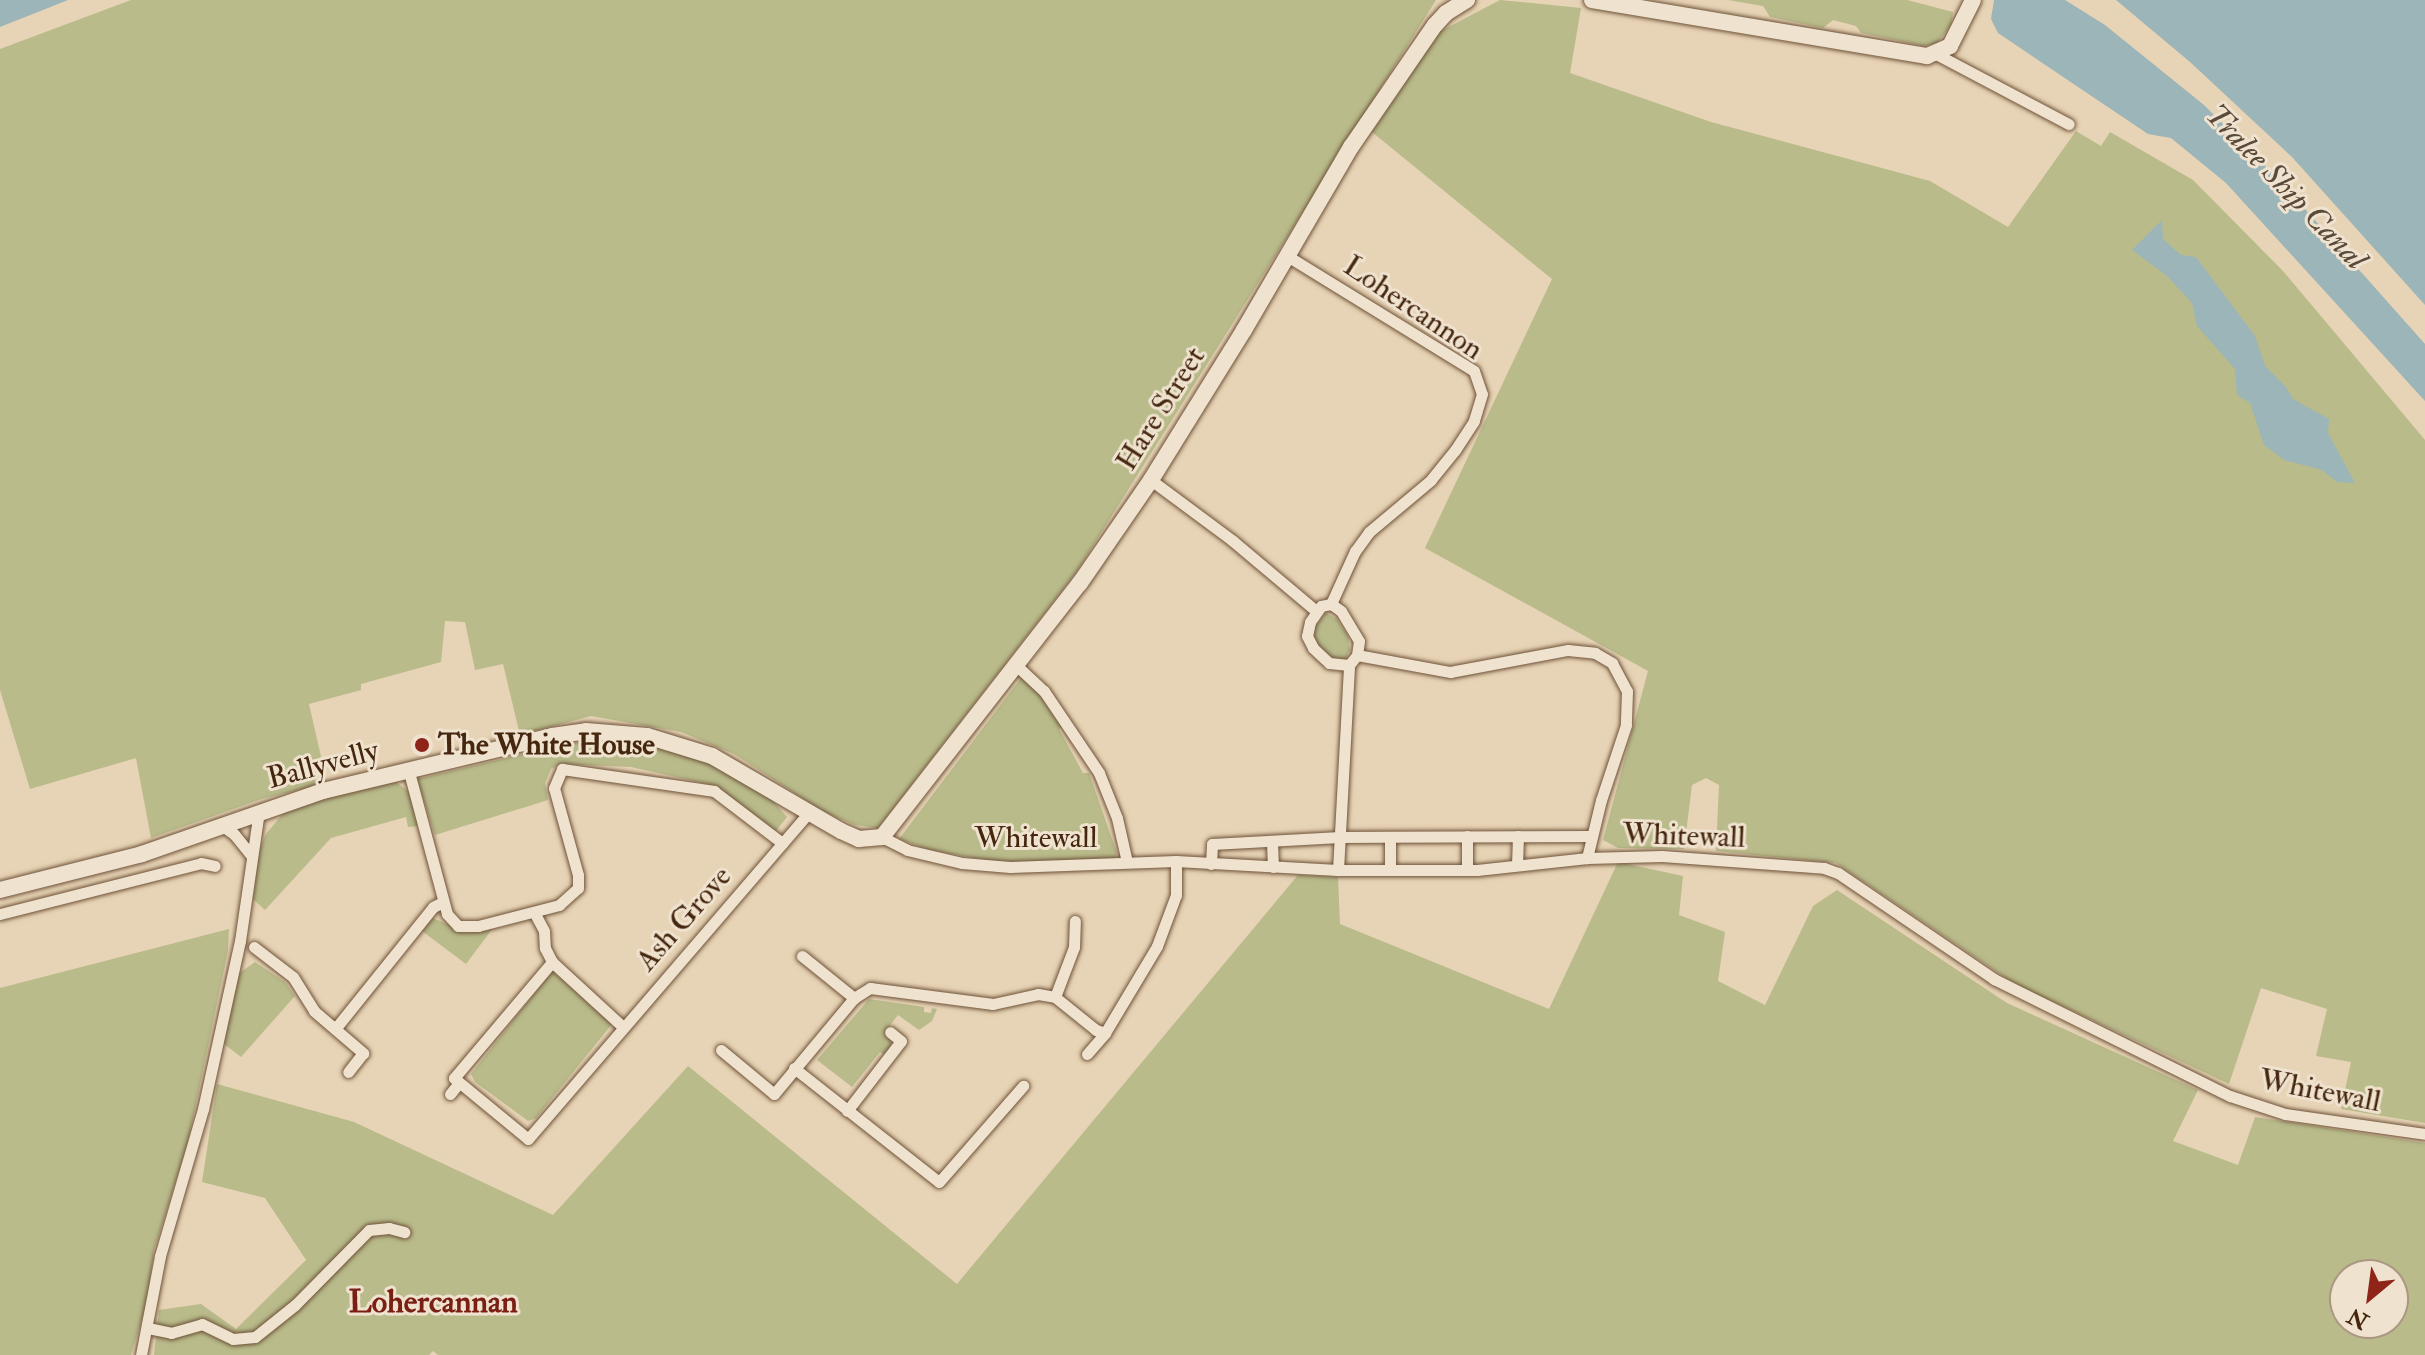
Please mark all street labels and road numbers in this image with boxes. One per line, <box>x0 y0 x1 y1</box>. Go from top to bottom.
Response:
street label: Lohercannon <box>1336 248 1490 368</box>
street label: Hare Street <box>1109 340 1213 478</box>
street label: Ballyvelly <box>263 733 383 797</box>
street label: Whitewall <box>1622 816 1746 856</box>
street label: Whitewall <box>975 820 1097 856</box>
street label: Ash Grove <box>629 859 739 979</box>
street label: Whitewall <box>2256 1062 2384 1120</box>

